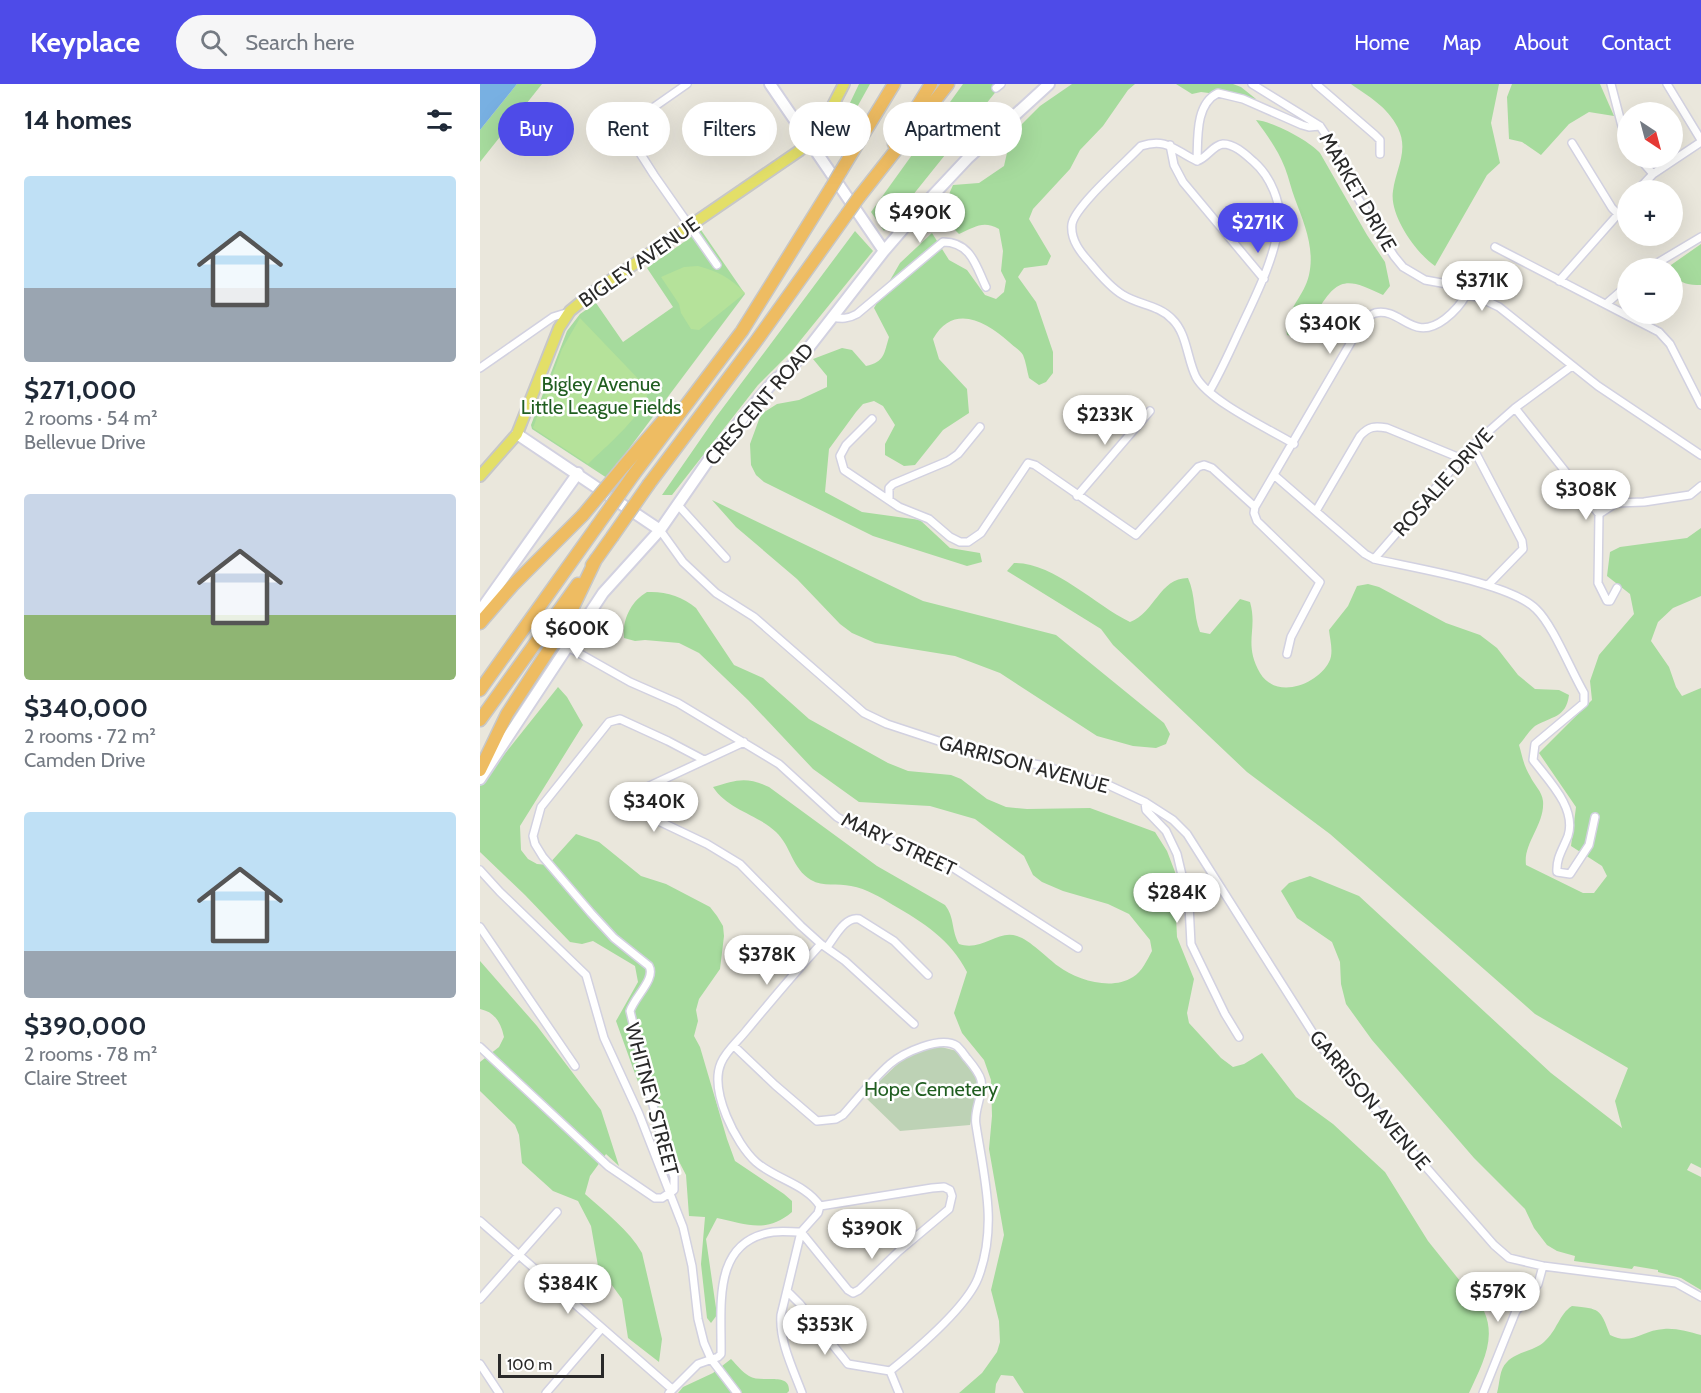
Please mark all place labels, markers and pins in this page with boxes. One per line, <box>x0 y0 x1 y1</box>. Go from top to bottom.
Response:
pin: $490K <box>878 193 962 244</box>
pin: $271K <box>1216 203 1300 254</box>
pin: $371K <box>1440 261 1524 312</box>
pin: $340K <box>1288 304 1372 355</box>
pin: $233K <box>1063 395 1147 446</box>
pin: $308K <box>1544 470 1628 521</box>
pin: $600K <box>535 609 619 660</box>
pin: $340K <box>612 782 696 833</box>
pin: $284K <box>1135 873 1219 924</box>
pin: $378K <box>725 935 809 986</box>
pin: $390K <box>830 1209 914 1260</box>
pin: $384K <box>526 1264 610 1315</box>
pin: $579K <box>1456 1272 1540 1323</box>
pin: $353K <box>783 1305 867 1356</box>

